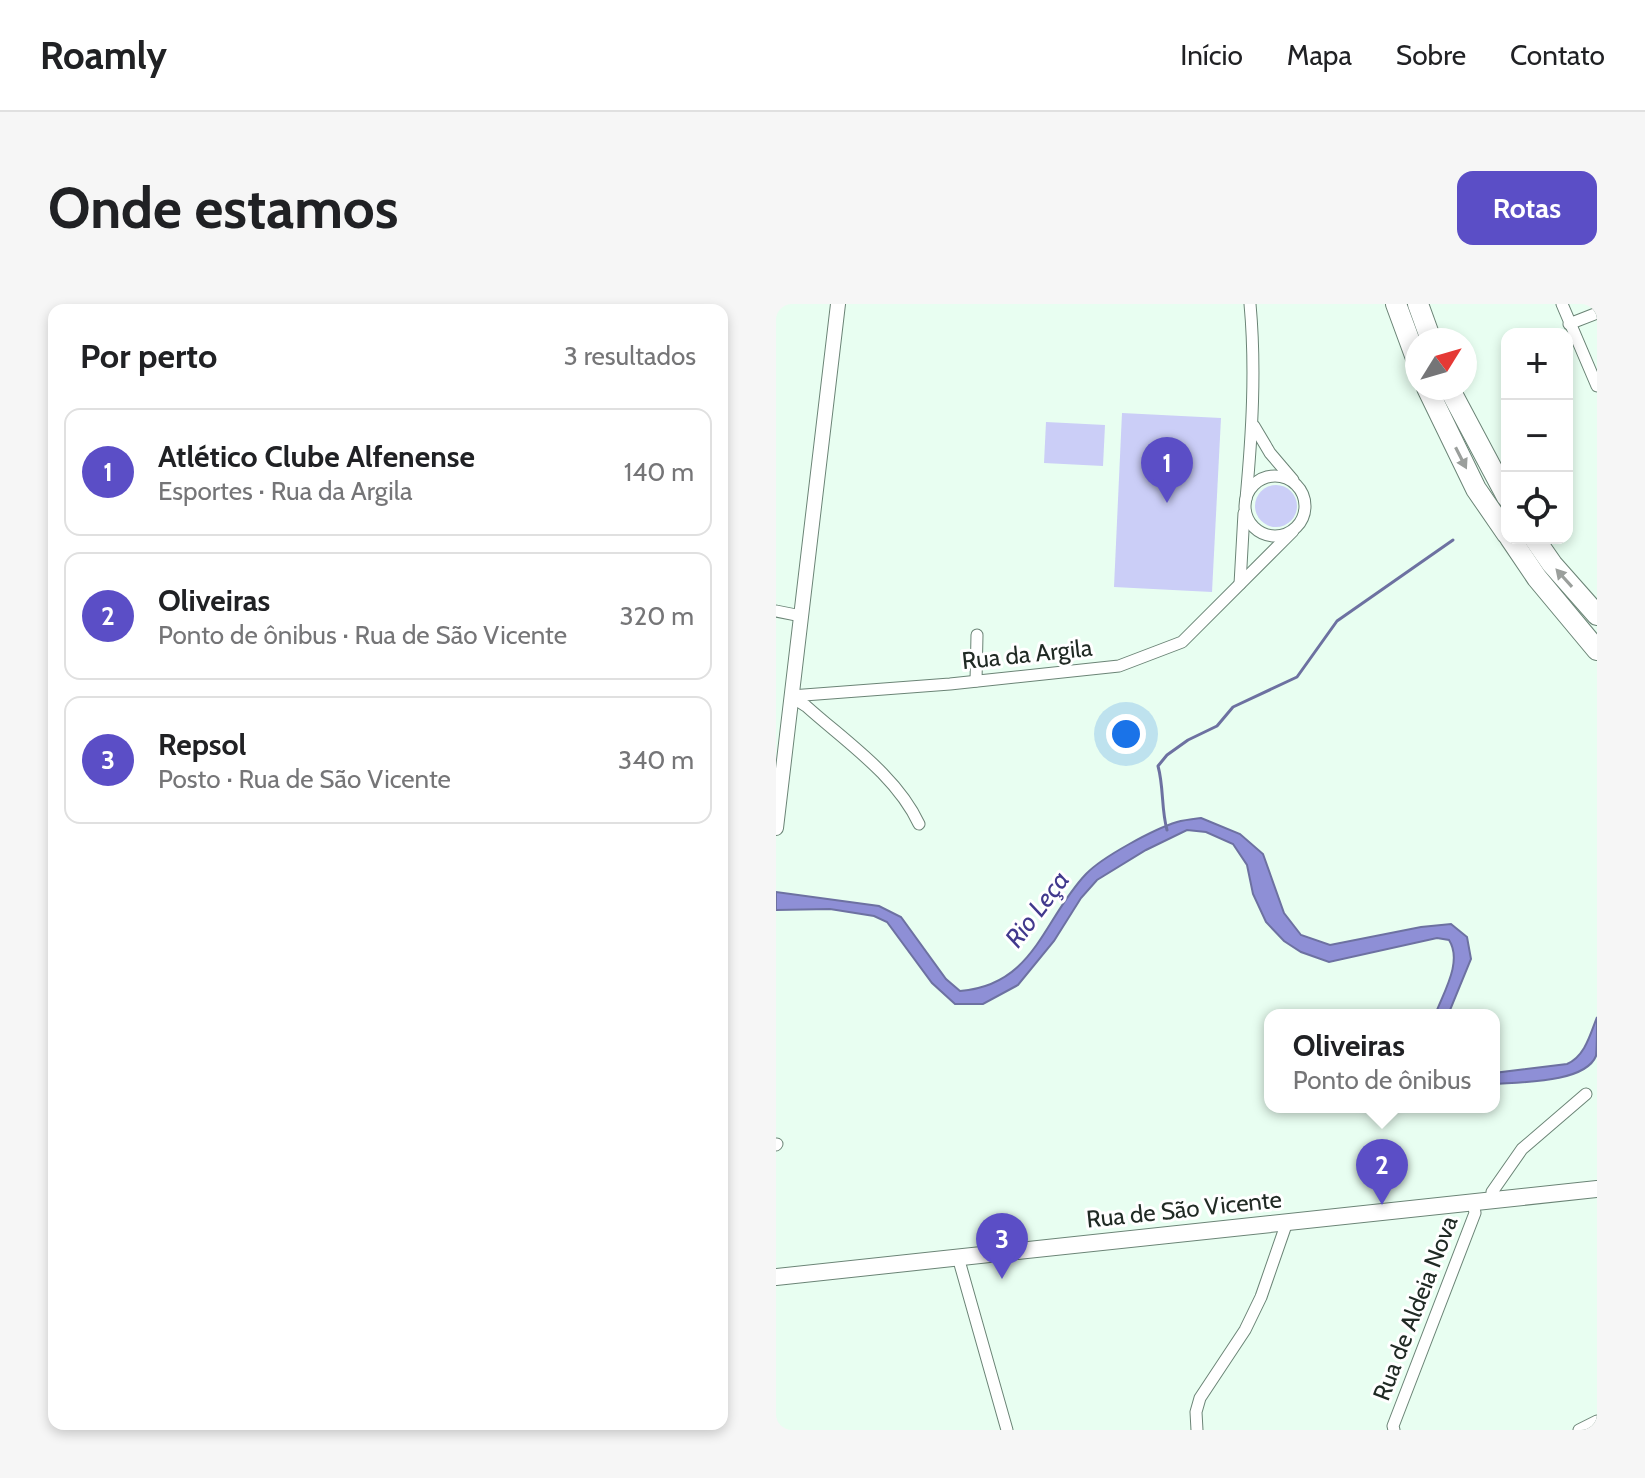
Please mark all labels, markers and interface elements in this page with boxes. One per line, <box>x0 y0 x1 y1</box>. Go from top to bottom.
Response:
text: Roamly <box>40 32 167 79</box>
text: Início <box>1180 38 1243 72</box>
text: Mapa <box>1287 38 1352 72</box>
text: Sobre <box>1396 38 1466 72</box>
text: Contato <box>1510 38 1605 72</box>
button: Rotas <box>1457 171 1597 245</box>
text: Onde estamos <box>48 174 398 242</box>
north arrow <box>1405 328 1477 400</box>
map controls <box>1501 328 1573 544</box>
button: + <box>1501 328 1573 400</box>
text: Por perto <box>80 335 217 377</box>
text: 3 resultados <box>564 340 696 372</box>
button: − <box>1501 400 1573 472</box>
pin: 1 <box>1141 437 1193 503</box>
text: Atlético Clube Alfenense <box>158 438 475 475</box>
one-way arrow <box>1454 447 1467 470</box>
text: 1 <box>103 456 113 488</box>
text: 140 m <box>624 456 694 488</box>
button: locate <box>1501 472 1573 544</box>
text: Esportes · Rua da Argila <box>158 475 412 507</box>
one-way arrow <box>1556 568 1573 588</box>
text: Oliveiras <box>158 582 270 619</box>
text: 2 <box>101 600 115 632</box>
text: 320 m <box>620 600 694 632</box>
text: Ponto de ônibus · Rua de São Vicente <box>158 619 567 651</box>
street label: Rua da Argila <box>960 633 1094 675</box>
your location <box>1106 714 1146 754</box>
text: Repsol <box>158 726 247 763</box>
text: 3 <box>101 744 115 776</box>
text: 340 m <box>618 744 694 776</box>
text: Posto · Rua de São Vicente <box>158 763 451 795</box>
water label: Rio Leça <box>998 865 1076 953</box>
popup <box>1264 1009 1500 1113</box>
text: Oliveiras <box>1293 1027 1405 1064</box>
text: Ponto de ônibus <box>1293 1064 1471 1096</box>
pin: 2 <box>1356 1139 1408 1205</box>
street label: Rua de São Vicente <box>1085 1184 1283 1234</box>
street label: Rua de Aldeia Nova <box>1366 1211 1464 1404</box>
pin: 3 <box>976 1213 1028 1279</box>

